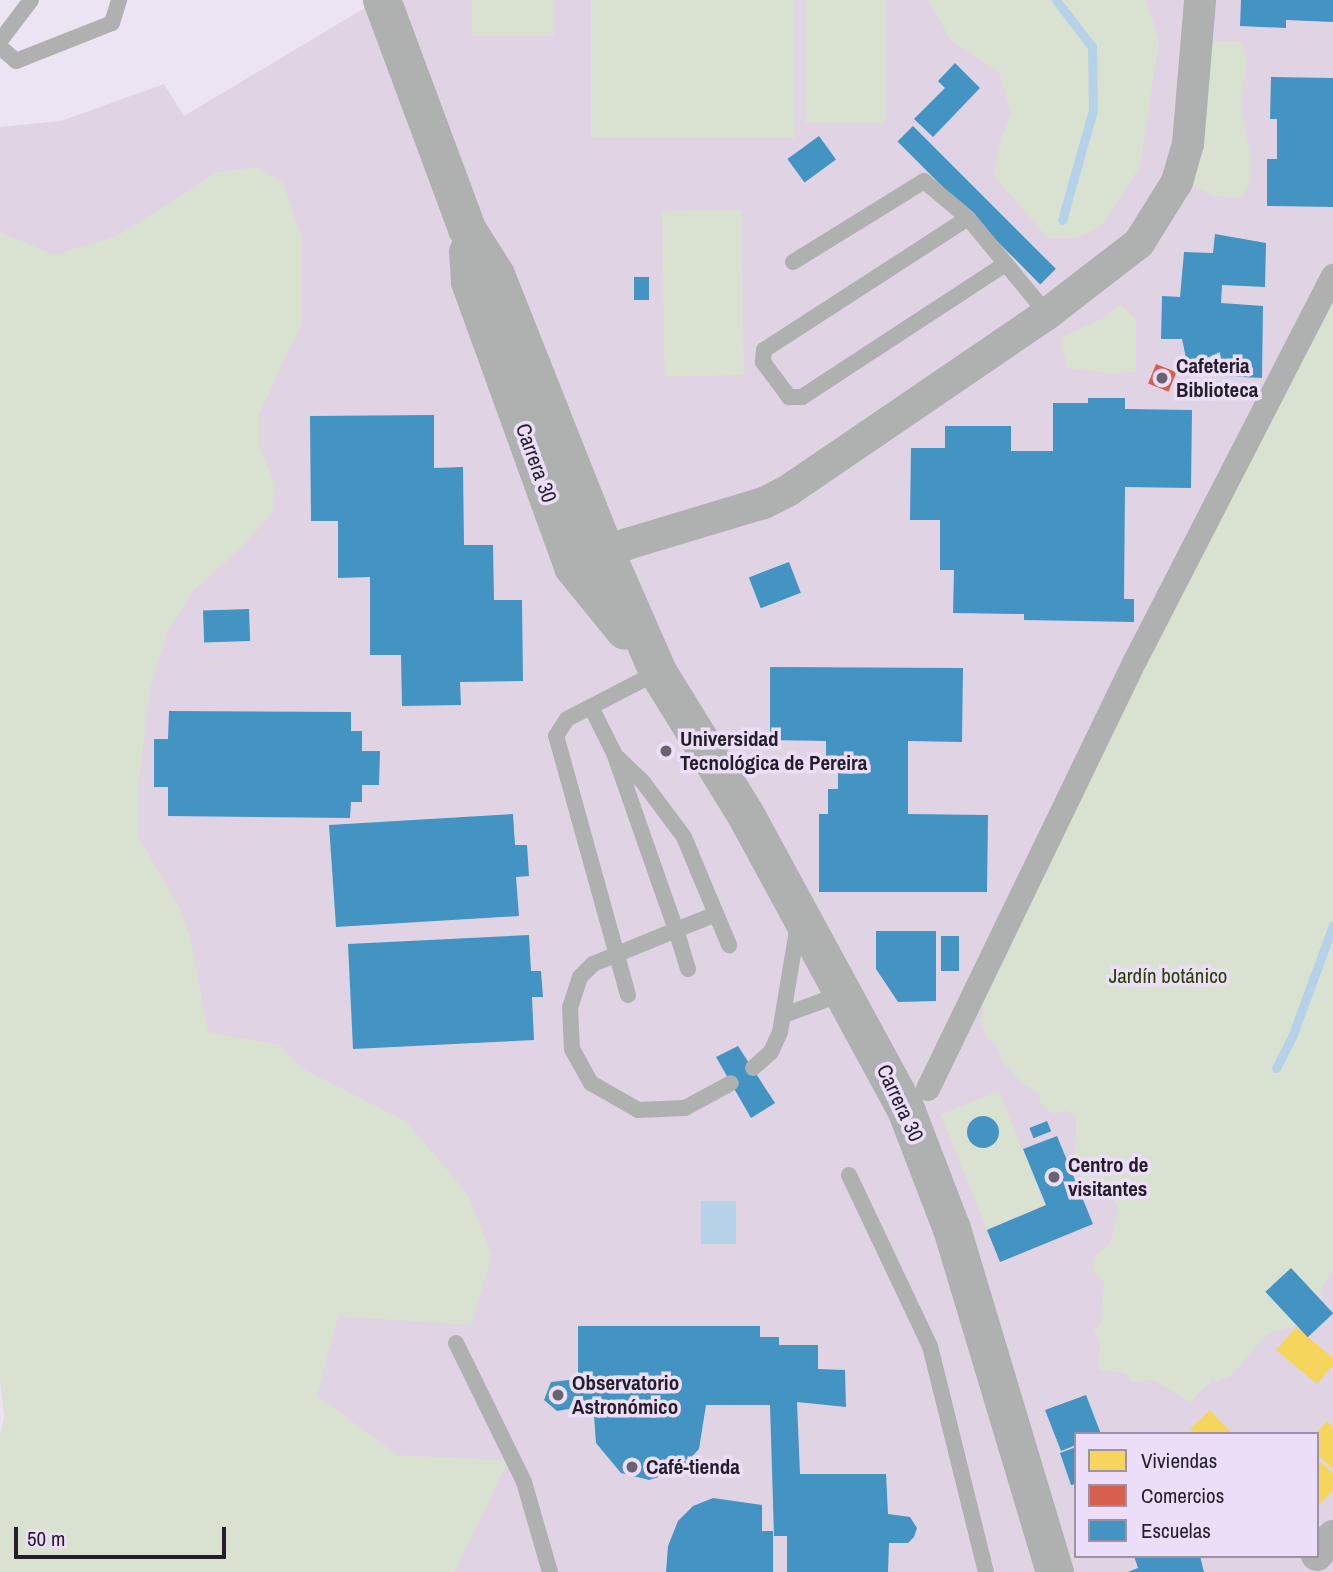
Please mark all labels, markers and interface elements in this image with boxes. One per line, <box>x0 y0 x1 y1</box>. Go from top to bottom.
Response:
place label: Cafeteria Biblioteca <box>1176 353 1258 403</box>
marker: Cafeteria Biblioteca <box>1154 370 1170 386</box>
street label: Carrera 30 <box>510 420 562 506</box>
place label: Universidad Tecnológica de Pereira <box>680 726 867 776</box>
marker: Universidad Tecnológica de Pereira <box>658 743 674 759</box>
park label: Jardín botánico <box>1109 963 1227 989</box>
street label: Carrera 30 <box>871 1060 929 1146</box>
place label: Centro de visitantes <box>1068 1152 1148 1202</box>
marker: Centro de visitantes <box>1046 1169 1062 1185</box>
place label: Observatorio Astronómico <box>572 1370 679 1420</box>
marker: Observatorio Astronómico <box>550 1387 566 1403</box>
legend <box>1074 1432 1319 1558</box>
text: Viviendas <box>1141 1446 1217 1475</box>
place label: Café-tienda <box>646 1454 740 1480</box>
marker: Café-tienda <box>624 1459 640 1475</box>
text: Comercios <box>1141 1481 1224 1510</box>
scale bar <box>18 1512 229 1556</box>
text: Escuelas <box>1141 1516 1211 1545</box>
text: 50 m <box>27 1524 65 1553</box>

